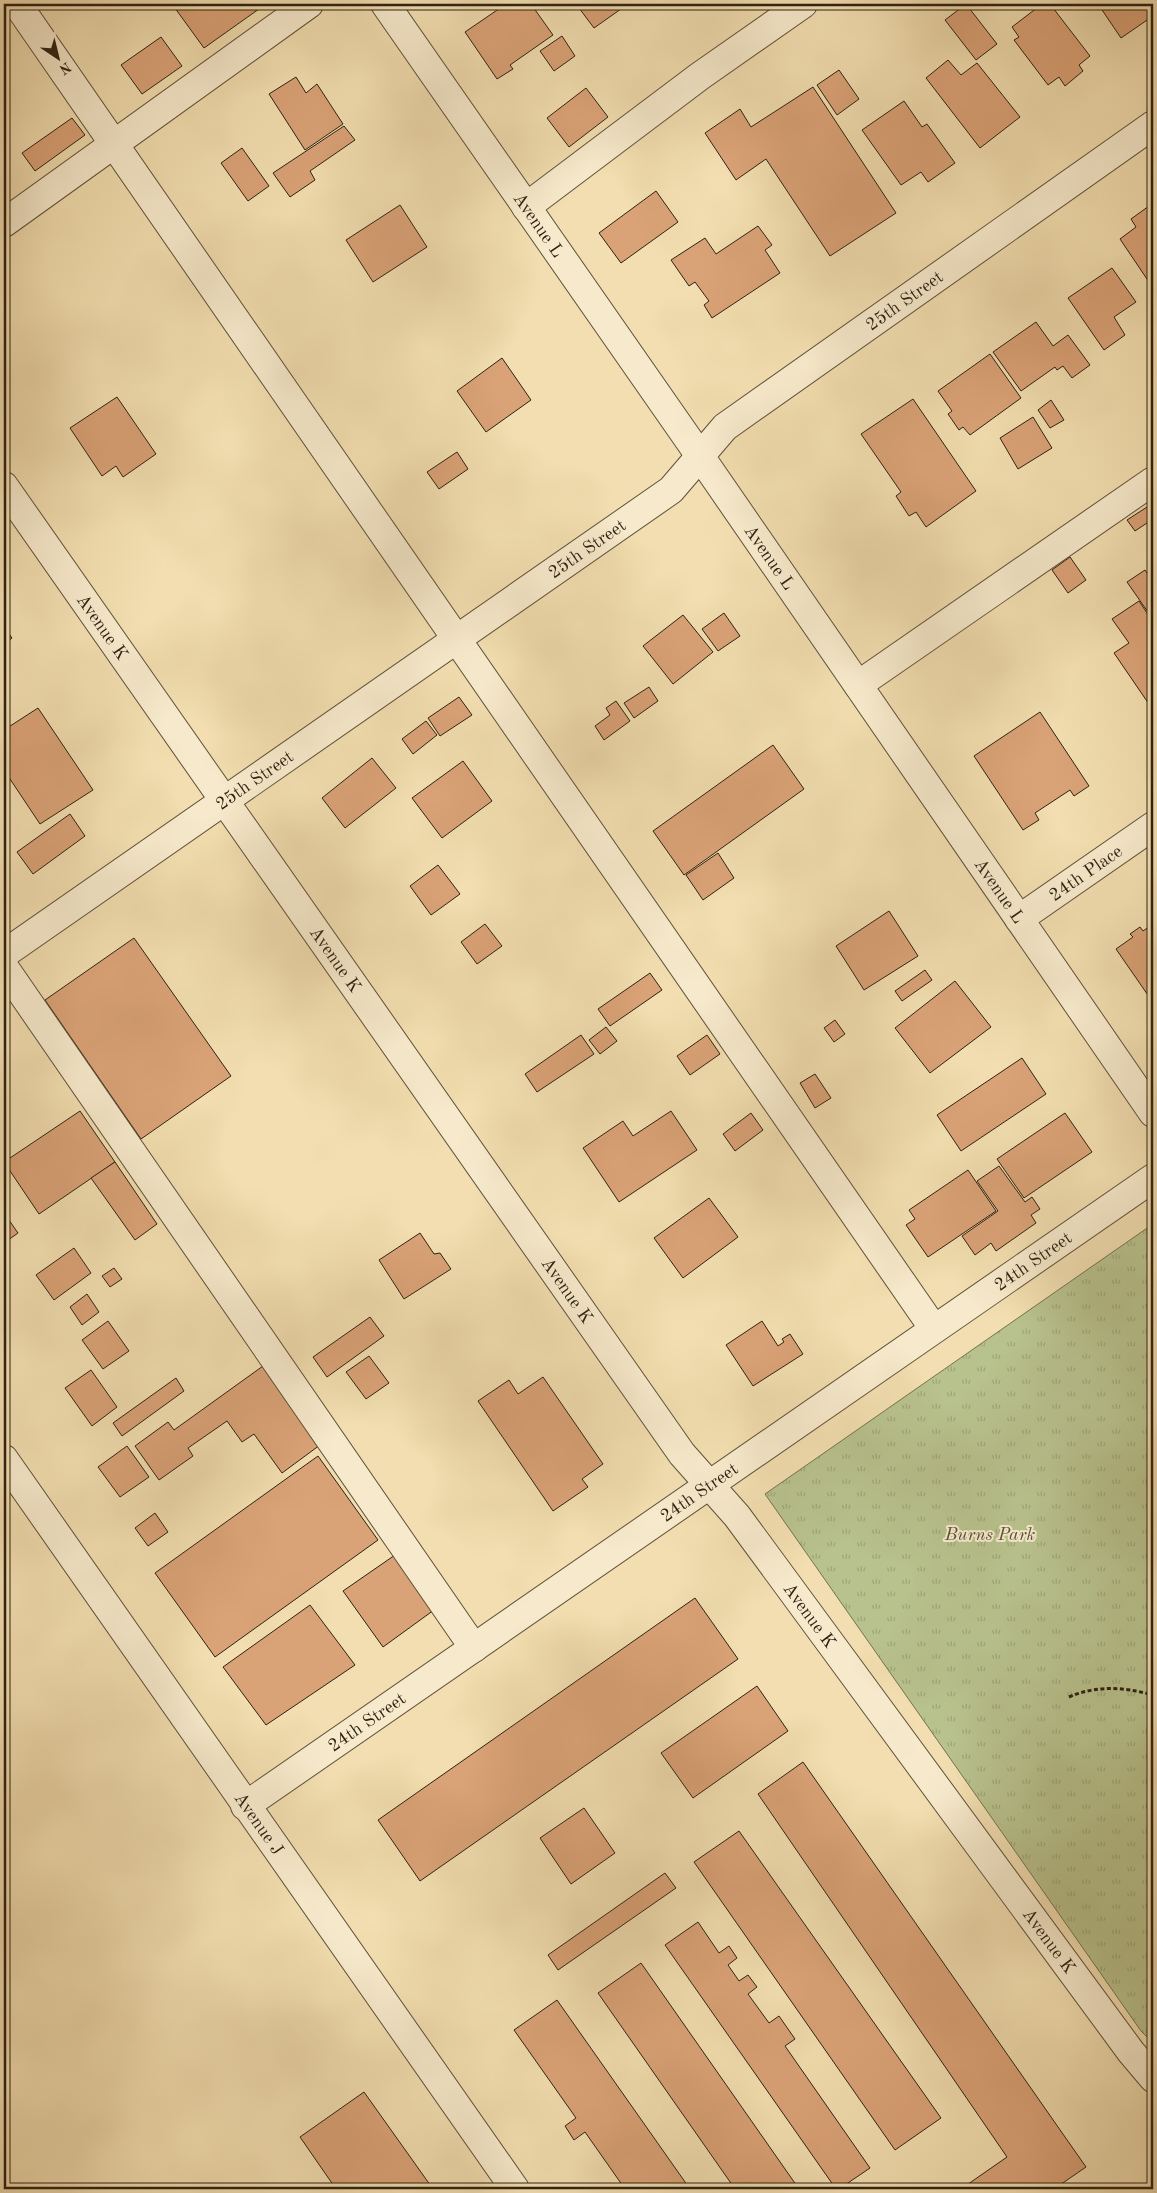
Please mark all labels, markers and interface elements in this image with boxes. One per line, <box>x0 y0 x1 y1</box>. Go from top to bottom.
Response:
north arrow <box>32 32 82 82</box>
text: N <box>56 59 73 77</box>
street label: Avenue L <box>509 190 567 261</box>
street label: 25th Street <box>863 268 947 335</box>
street label: 25th Street <box>545 516 629 582</box>
street label: Avenue L <box>741 522 798 594</box>
street label: Avenue K <box>73 591 131 664</box>
street label: 25th Street <box>213 748 297 814</box>
street label: 24th Place <box>1046 842 1126 905</box>
street label: Avenue L <box>970 856 1027 927</box>
street label: Avenue K <box>306 924 364 996</box>
street label: 24th Street <box>991 1229 1076 1295</box>
street label: Avenue K <box>537 1255 596 1327</box>
street label: 24th Street <box>658 1460 742 1526</box>
park label: Burns Park <box>944 1526 1035 1544</box>
street label: Avenue K <box>779 1580 839 1652</box>
street label: 24th Street <box>325 1690 409 1756</box>
street label: Avenue J <box>230 1789 287 1859</box>
street label: Avenue K <box>1019 1906 1078 1977</box>

